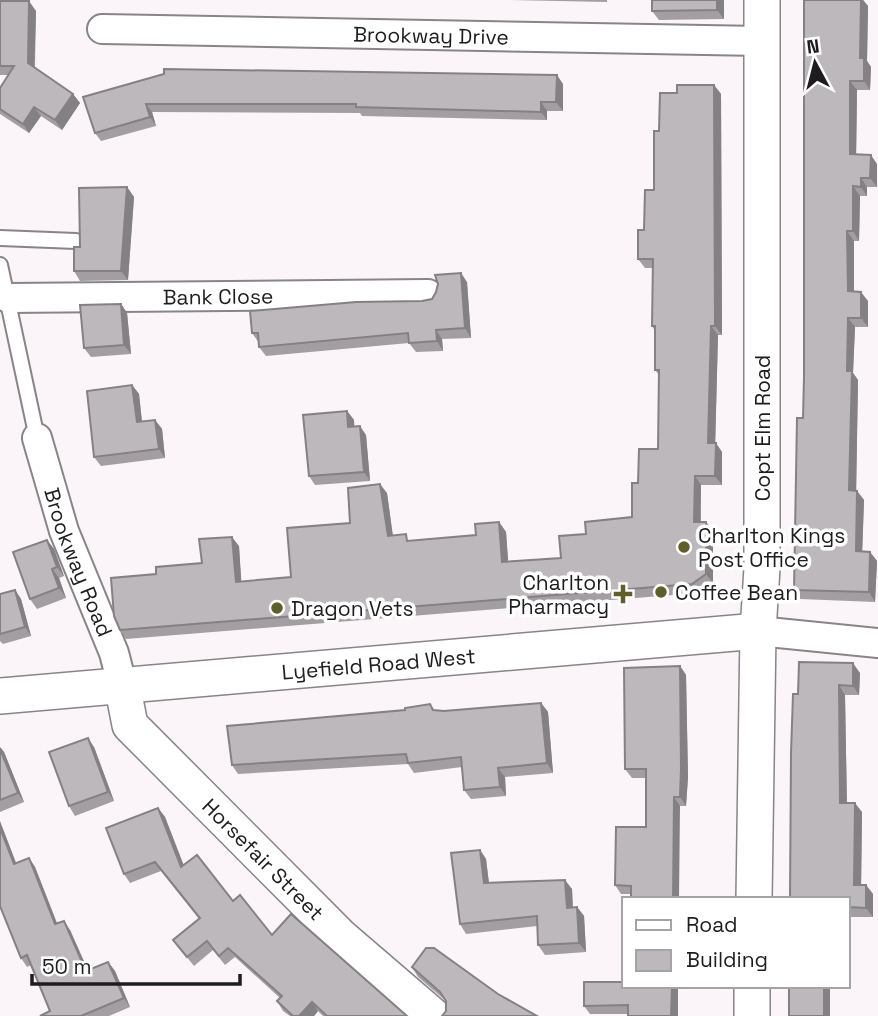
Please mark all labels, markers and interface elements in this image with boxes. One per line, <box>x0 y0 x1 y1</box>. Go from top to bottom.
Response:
street label: Brookway Drive <box>353 20 509 50</box>
north arrow <box>780 28 850 98</box>
text: N <box>805 33 821 60</box>
street label: Bank Close <box>163 282 273 310</box>
street label: Copt Elm Road <box>749 355 776 501</box>
street label: Brookway Road <box>39 485 119 640</box>
place label: Charlton Kings Post Office <box>698 522 845 573</box>
marker: Charlton Kings Post Office <box>676 539 692 555</box>
place label: Charlton Pharmacy <box>508 569 609 620</box>
place label: Coffee Bean <box>675 579 798 606</box>
marker: Coffee Bean <box>653 584 669 600</box>
marker: Charlton Pharmacy <box>615 586 631 602</box>
place label: Dragon Vets <box>291 595 414 622</box>
marker: Dragon Vets <box>269 600 285 616</box>
street label: Lyefield Road West <box>281 642 477 685</box>
street label: Horsefair Street <box>197 792 330 926</box>
legend <box>622 897 850 988</box>
text: Road <box>686 911 738 938</box>
scale bar <box>32 942 240 986</box>
text: Building <box>686 946 768 973</box>
text: 50 m <box>42 953 92 980</box>

